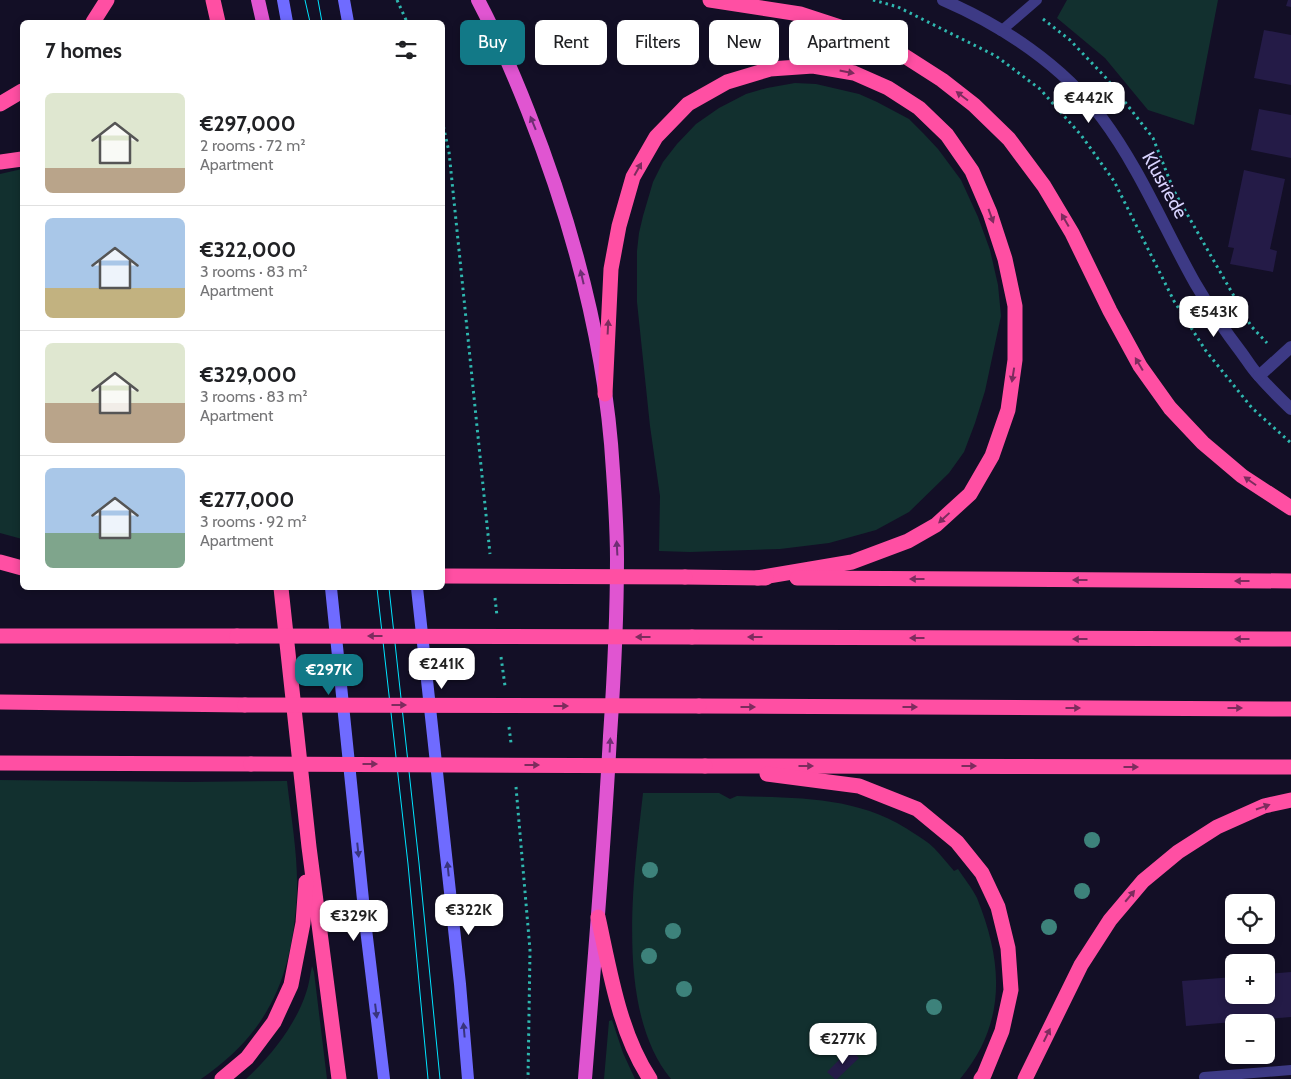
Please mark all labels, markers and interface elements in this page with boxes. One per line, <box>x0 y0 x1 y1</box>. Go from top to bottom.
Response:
chip: Buy <box>460 20 525 65</box>
chip: Rent <box>535 20 607 65</box>
chip: Filters <box>617 20 699 65</box>
chip: New <box>709 20 779 65</box>
chip: Apartment <box>789 20 908 65</box>
icon: filters <box>392 36 420 64</box>
text: 7 homes <box>45 38 122 63</box>
one-way arrow <box>839 69 855 77</box>
pin: €442K <box>1054 82 1124 124</box>
text: €442K <box>1065 88 1113 107</box>
one-way arrow <box>956 90 969 101</box>
text: €297,000 <box>200 111 296 136</box>
icon: home <box>85 113 145 173</box>
one-way arrow <box>528 115 536 130</box>
text: 2 rooms · 72 m² <box>200 136 305 155</box>
street label: Klusriede <box>1137 147 1193 223</box>
text: Apartment <box>200 155 273 174</box>
one-way arrow <box>634 162 642 176</box>
one-way arrow <box>987 209 995 224</box>
one-way arrow <box>1060 214 1069 227</box>
text: €322,000 <box>200 237 296 262</box>
icon: home <box>85 238 145 298</box>
text: 3 rooms · 83 m² <box>200 262 308 281</box>
one-way arrow <box>577 270 585 285</box>
text: Apartment <box>200 281 273 300</box>
pin: €543K <box>1179 296 1249 338</box>
text: €543K <box>1190 302 1238 321</box>
one-way arrow <box>605 319 613 335</box>
one-way arrow <box>1135 358 1144 371</box>
text: €329,000 <box>200 362 297 387</box>
icon: home <box>85 363 145 423</box>
one-way arrow <box>1009 368 1017 384</box>
text: 3 rooms · 83 m² <box>200 387 308 406</box>
text: Apartment <box>200 406 273 425</box>
one-way arrow <box>1244 476 1257 486</box>
text: €277,000 <box>200 487 294 512</box>
icon: home <box>85 488 145 548</box>
text: 3 rooms · 92 m² <box>200 512 307 531</box>
one-way arrow <box>938 512 951 523</box>
text: Apartment <box>200 531 273 550</box>
one-way arrow <box>613 540 621 556</box>
one-way arrow <box>909 575 925 583</box>
one-way arrow <box>1072 576 1088 584</box>
one-way arrow <box>1234 577 1250 585</box>
one-way arrow <box>367 632 383 640</box>
one-way arrow <box>635 633 651 641</box>
one-way arrow <box>747 633 763 641</box>
one-way arrow <box>909 634 925 642</box>
one-way arrow <box>1072 635 1088 643</box>
one-way arrow <box>1234 635 1250 643</box>
pin: €241K <box>407 648 477 690</box>
pin: €297K <box>294 654 364 696</box>
text: €241K <box>420 654 464 673</box>
text: €297K <box>306 660 352 679</box>
one-way arrow <box>391 701 407 709</box>
one-way arrow <box>553 702 569 710</box>
one-way arrow <box>740 703 756 711</box>
one-way arrow <box>903 703 919 711</box>
one-way arrow <box>1065 704 1081 712</box>
one-way arrow <box>1228 705 1244 713</box>
one-way arrow <box>606 737 614 753</box>
one-way arrow <box>362 760 378 768</box>
one-way arrow <box>525 761 541 769</box>
one-way arrow <box>799 762 815 770</box>
one-way arrow <box>961 762 977 770</box>
one-way arrow <box>1124 763 1140 771</box>
one-way arrow <box>1256 803 1271 811</box>
one-way arrow <box>354 842 362 858</box>
one-way arrow <box>444 860 452 876</box>
one-way arrow <box>1124 890 1135 903</box>
pin: €322K <box>434 894 504 936</box>
map controls <box>1225 894 1275 1064</box>
button: locate <box>1225 894 1275 944</box>
pin: €329K <box>319 900 389 942</box>
text: €322K <box>446 900 492 919</box>
text: €329K <box>331 906 377 925</box>
button: + <box>1225 954 1275 1004</box>
one-way arrow <box>372 1004 380 1020</box>
button: − <box>1225 1014 1275 1064</box>
one-way arrow <box>460 1022 468 1038</box>
pin: €277K <box>808 1022 878 1065</box>
one-way arrow <box>1043 1028 1051 1042</box>
text: €277K <box>820 1029 866 1048</box>

